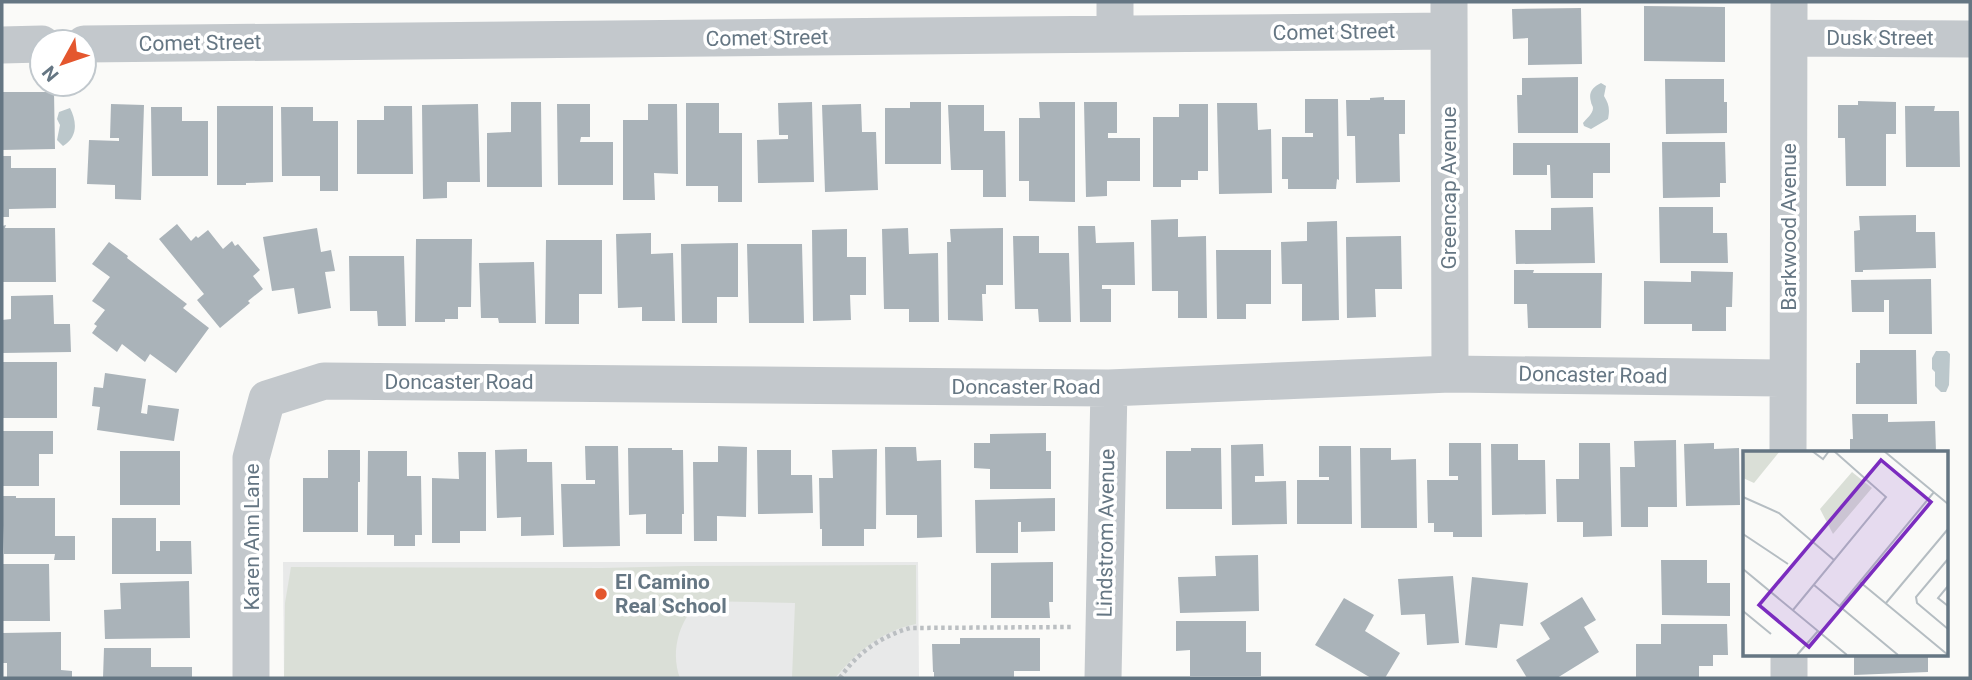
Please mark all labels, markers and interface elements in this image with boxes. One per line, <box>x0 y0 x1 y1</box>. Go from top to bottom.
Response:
street label: Comet Street <box>1272 19 1396 45</box>
street label: Comet Street <box>705 25 829 51</box>
street label: Dusk Street <box>1826 26 1934 50</box>
north arrow <box>28 28 98 98</box>
street label: Comet Street <box>138 30 262 56</box>
text: N <box>37 61 63 86</box>
street label: Greencap Avenue <box>1437 106 1461 270</box>
street label: Barkwood Avenue <box>1777 143 1801 311</box>
street label: Doncaster Road <box>1518 362 1668 388</box>
street label: Doncaster Road <box>384 370 534 394</box>
street label: Doncaster Road <box>951 375 1101 399</box>
street label: Lindstrom Avenue <box>1093 448 1119 618</box>
inset map <box>1743 451 1948 656</box>
street label: Karen Ann Lane <box>240 463 264 611</box>
place label: El Camino Real School <box>615 570 727 618</box>
marker: El Camino Real School <box>593 586 609 602</box>

